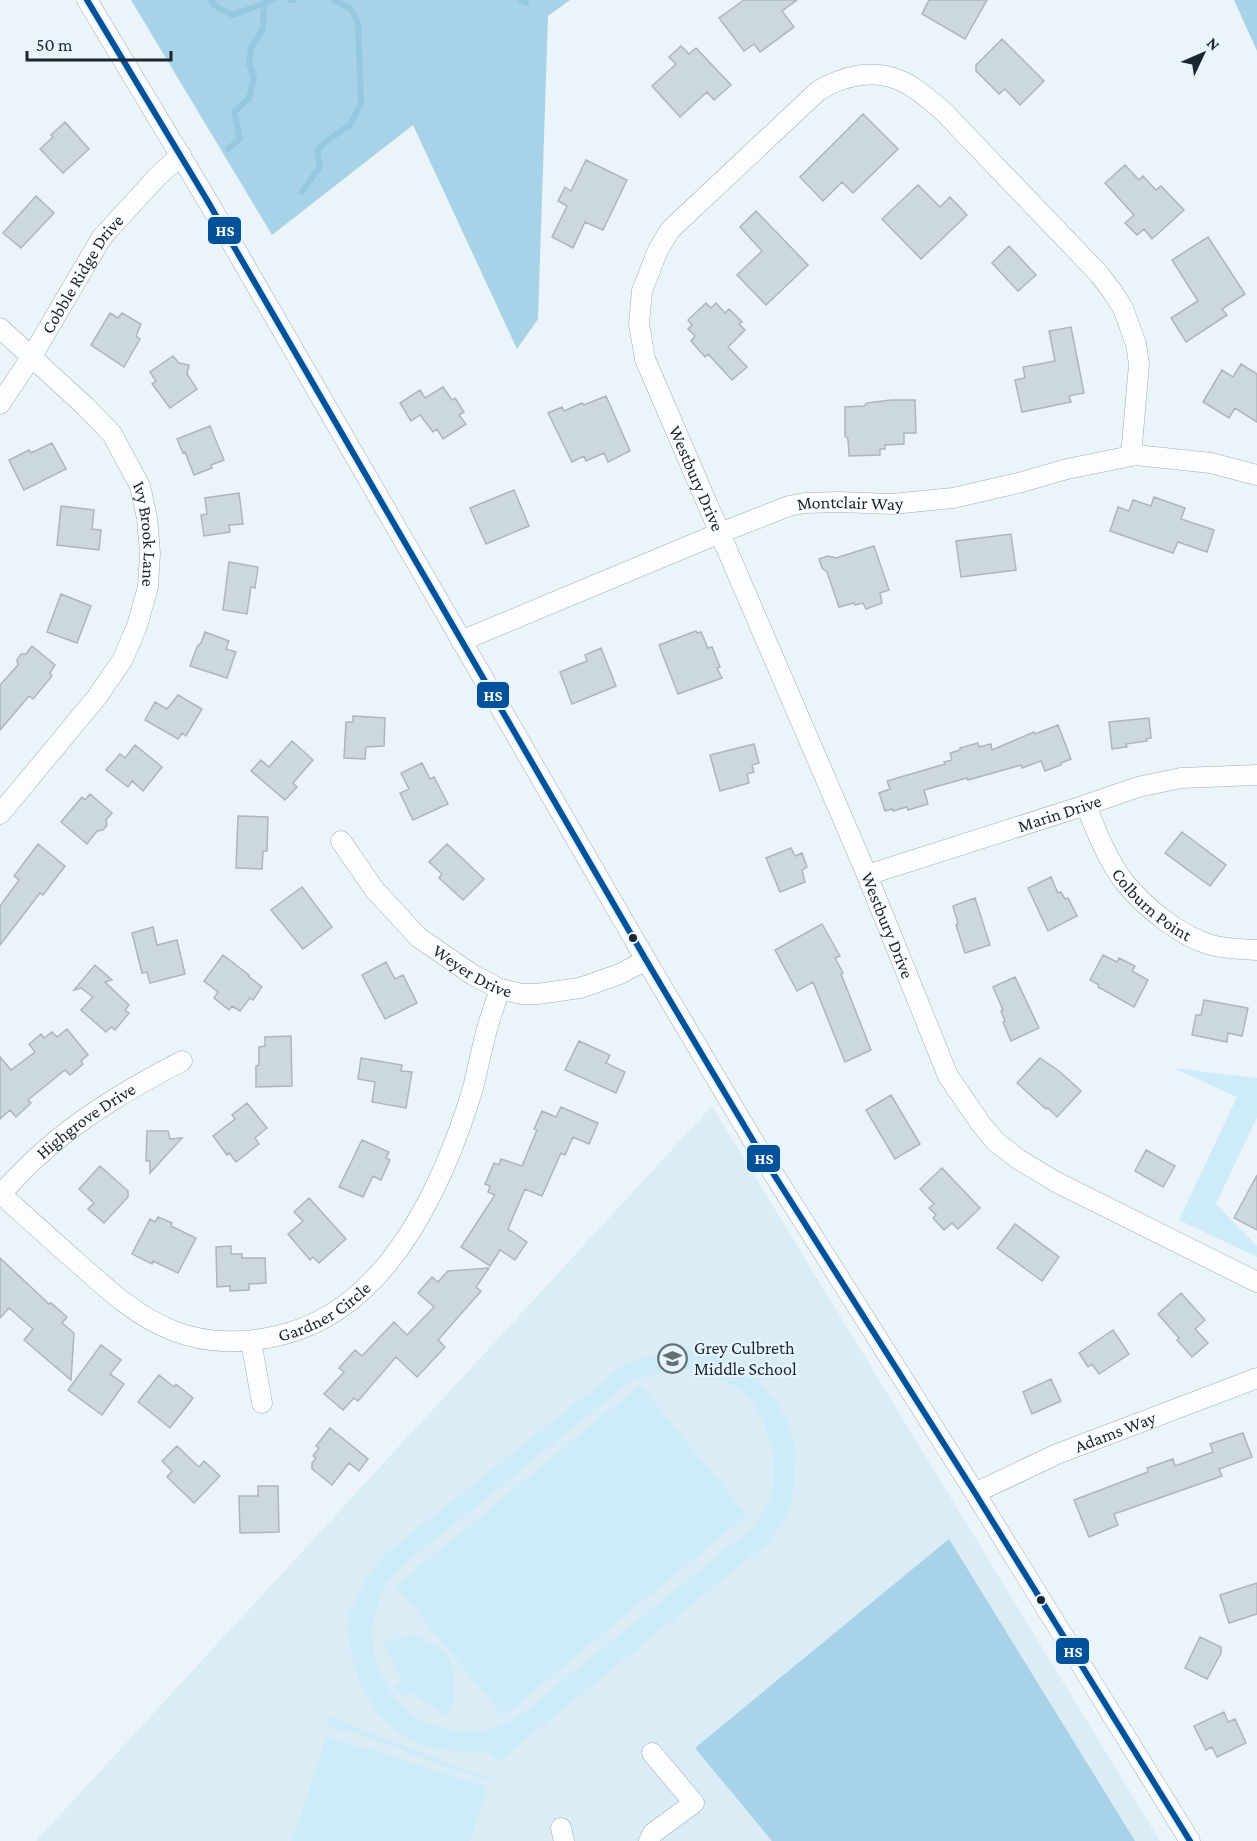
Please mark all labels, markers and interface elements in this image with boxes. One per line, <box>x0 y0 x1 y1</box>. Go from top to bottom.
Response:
scale bar <box>27 24 171 62</box>
north arrow <box>1173 24 1233 84</box>
text: N <box>1204 34 1223 54</box>
text: 50 m <box>36 35 73 55</box>
street label: Cobble Ridge Drive <box>37 210 128 337</box>
line badge: HS <box>207 216 242 245</box>
text: HS <box>216 222 234 239</box>
street label: Westbury Drive <box>665 423 728 534</box>
street label: Ivy Brook Lane <box>129 477 160 588</box>
street label: Montclair Way <box>795 492 905 514</box>
line badge: HS <box>476 681 510 709</box>
text: HS <box>484 687 502 704</box>
street label: Marin Drive <box>1015 790 1104 836</box>
street label: Colburn Point <box>1108 865 1196 946</box>
street label: Westbury Drive <box>857 869 918 981</box>
unlabelled marker <box>627 932 639 944</box>
street label: Weyer Drive <box>429 940 514 1001</box>
street label: Highgrove Drive <box>32 1079 139 1163</box>
line badge: HS <box>746 1144 781 1173</box>
text: HS <box>755 1150 773 1167</box>
street label: Gardner Circle <box>276 1278 375 1345</box>
place label: Grey Culbreth Middle School <box>694 1338 797 1379</box>
school or university icon: Grey Culbreth Middle School <box>657 1342 689 1374</box>
street label: Adams Way <box>1072 1407 1159 1456</box>
unlabelled marker <box>1035 1594 1047 1606</box>
line badge: HS <box>1055 1637 1090 1665</box>
text: HS <box>1064 1643 1082 1660</box>

